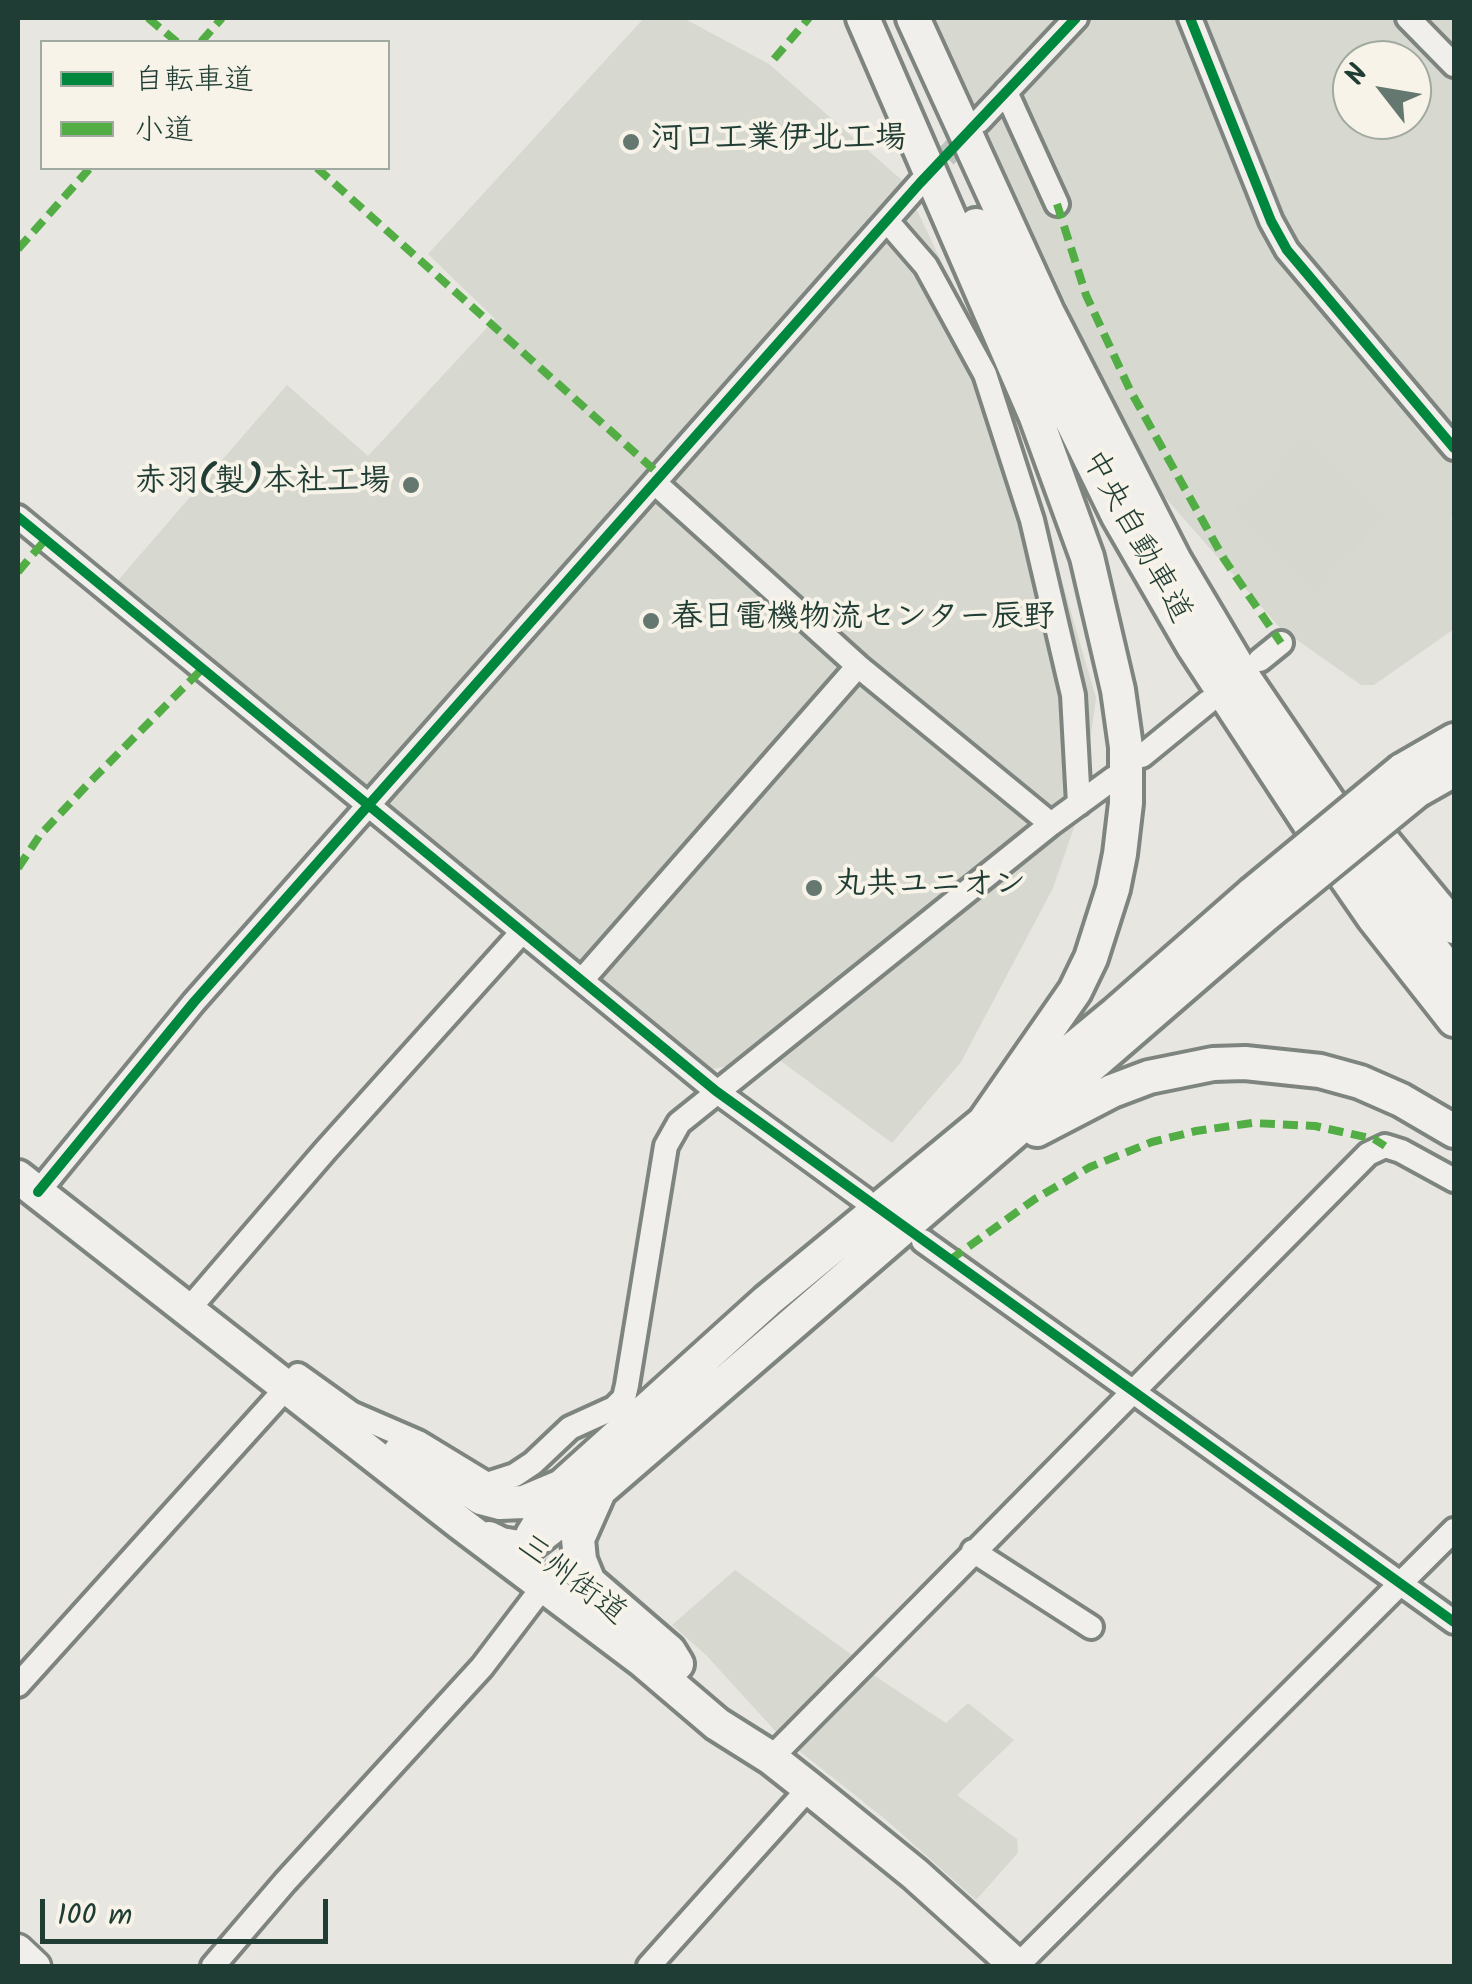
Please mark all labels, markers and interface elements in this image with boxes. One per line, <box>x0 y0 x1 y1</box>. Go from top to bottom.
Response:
legend <box>40 40 390 170</box>
north arrow <box>1332 40 1432 140</box>
text: N <box>1334 56 1381 94</box>
text: 自転車道 <box>134 57 254 105</box>
text: 小道 <box>134 107 194 155</box>
place label: 河口工業伊北工場 <box>651 123 907 161</box>
marker: 河口工業伊北工場 <box>620 131 642 153</box>
street label: 中央自動車道 <box>1071 445 1197 631</box>
place label: 赤羽(製)本社工場 <box>135 466 391 504</box>
marker: 赤羽(製)本社工場 <box>400 474 422 496</box>
place label: 春日電機物流センター辰野 <box>671 602 1055 640</box>
marker: 春日電機物流センター辰野 <box>640 610 662 632</box>
place label: 丸共ユニオン <box>834 869 1026 907</box>
marker: 丸共ユニオン <box>803 877 825 899</box>
street label: 三州街道 <box>507 1528 633 1636</box>
scale bar <box>45 1879 332 1941</box>
text: 100 m <box>57 1892 132 1940</box>

